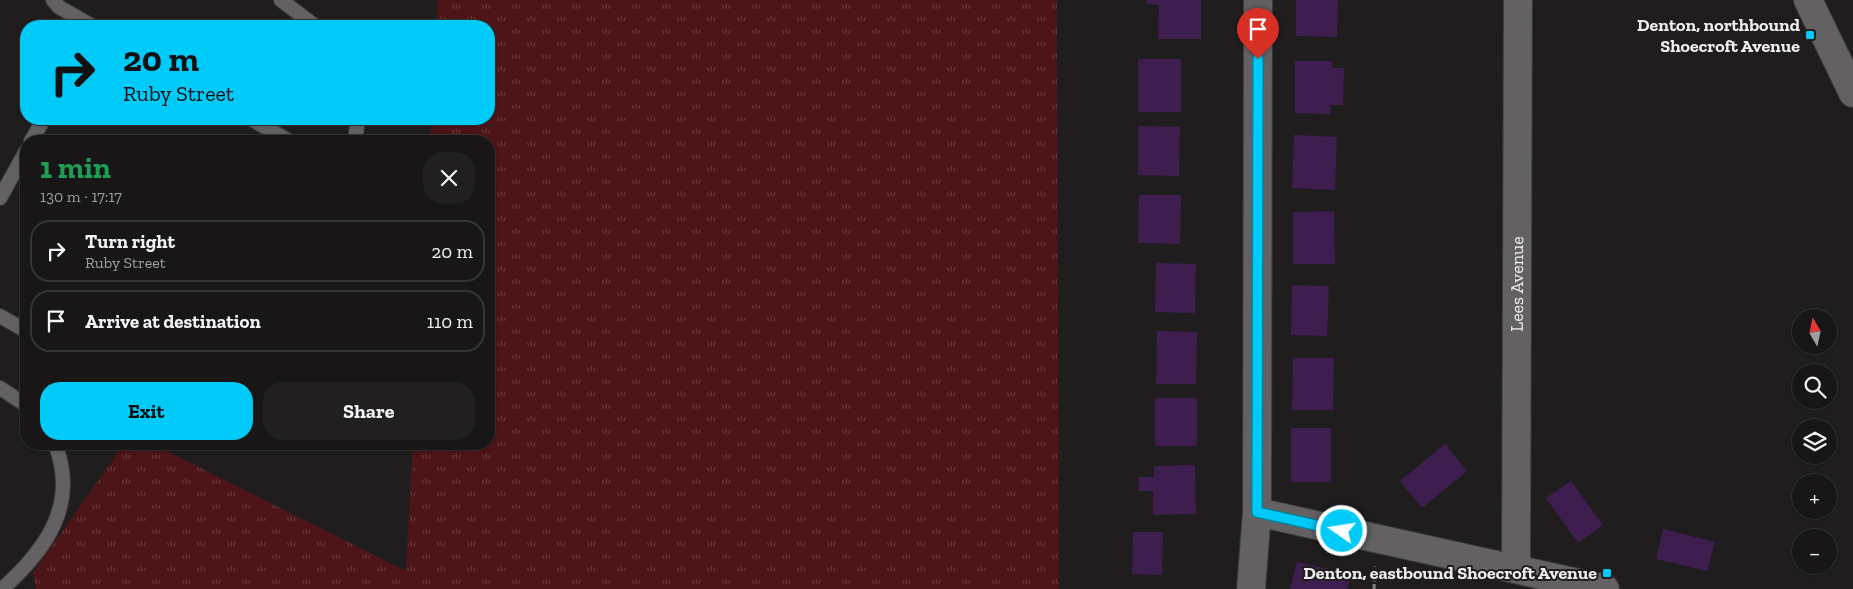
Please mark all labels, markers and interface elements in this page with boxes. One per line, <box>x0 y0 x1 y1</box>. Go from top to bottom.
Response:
pin <box>1237 8 1279 59</box>
place label: Denton, northbound Shoecroft Avenue <box>1637 14 1801 57</box>
icon: arrive <box>1244 15 1272 43</box>
marker: Denton, northbound Shoecroft Avenue <box>1804 29 1816 41</box>
text: 20 m <box>123 38 199 80</box>
icon: right <box>40 40 105 105</box>
text: Ruby Street <box>123 80 234 107</box>
text: 1 min <box>40 150 111 186</box>
button: close <box>423 152 475 204</box>
text: 130 m · 17:17 <box>40 187 122 206</box>
text: Turn right <box>85 230 175 253</box>
street label: Lees Avenue <box>1506 236 1528 332</box>
icon: right <box>42 237 70 265</box>
text: 20 m <box>432 240 473 263</box>
text: Ruby Street <box>85 253 166 272</box>
icon: arrive <box>42 307 70 335</box>
north arrow <box>1792 309 1838 354</box>
map controls <box>1792 309 1837 574</box>
text: Arrive at destination <box>85 310 261 333</box>
text: 110 m <box>427 310 473 333</box>
button: search <box>1792 364 1837 409</box>
button: Exit <box>40 382 253 440</box>
button: Share <box>263 382 475 440</box>
button: layers <box>1792 419 1837 464</box>
button: + <box>1792 474 1837 519</box>
position arrow <box>1315 504 1367 556</box>
button: − <box>1792 529 1837 574</box>
place label: Denton, eastbound Shoecroft Avenue <box>1303 562 1597 584</box>
marker: Denton, eastbound Shoecroft Avenue <box>1601 567 1613 579</box>

